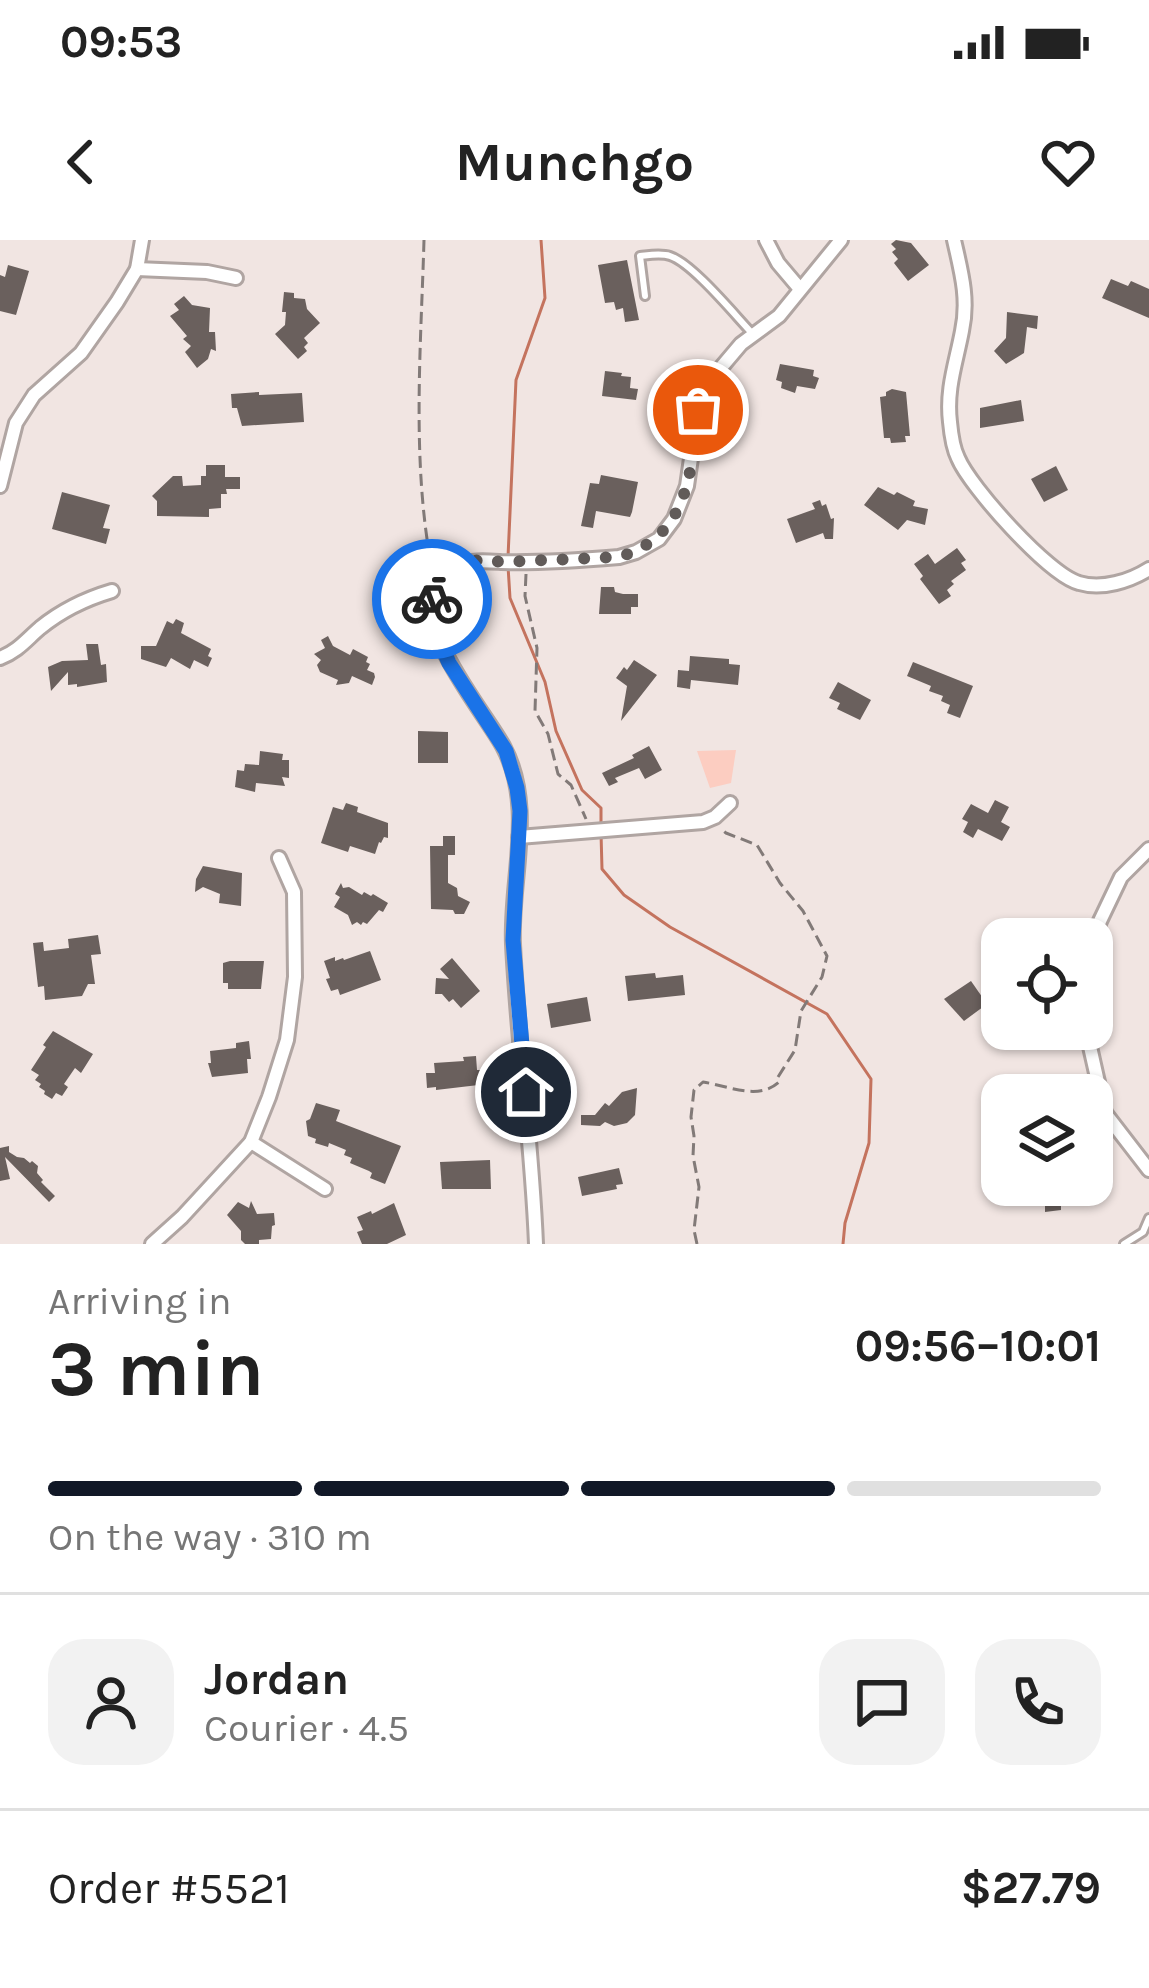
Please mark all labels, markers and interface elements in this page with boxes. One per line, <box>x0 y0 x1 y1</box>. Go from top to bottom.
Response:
text: 09:53 <box>60 16 182 68</box>
icon: back <box>48 129 114 195</box>
icon: heart <box>1035 129 1101 195</box>
text: Munchgo <box>455 130 694 194</box>
pin <box>647 359 749 461</box>
icon: bag <box>665 377 731 443</box>
courier <box>372 539 492 659</box>
icon: bike <box>399 566 465 632</box>
map controls <box>981 918 1113 1206</box>
button: locate <box>981 918 1113 1050</box>
pin <box>475 1041 577 1143</box>
icon: home <box>493 1059 559 1125</box>
button: layers <box>981 1074 1113 1206</box>
text: Arriving in <box>48 1278 231 1324</box>
text: 09:56–10:01 <box>855 1320 1101 1372</box>
text: 3 min <box>48 1323 264 1415</box>
text: On the way · 310 m <box>48 1514 372 1560</box>
button: person <box>48 1639 174 1765</box>
button: chat <box>819 1639 945 1765</box>
button: phone <box>975 1639 1101 1765</box>
text: Jordan <box>204 1653 349 1705</box>
text: Courier · 4.5 <box>204 1705 409 1751</box>
text: Order #5521 <box>48 1862 290 1914</box>
text: $27.79 <box>961 1862 1101 1914</box>

